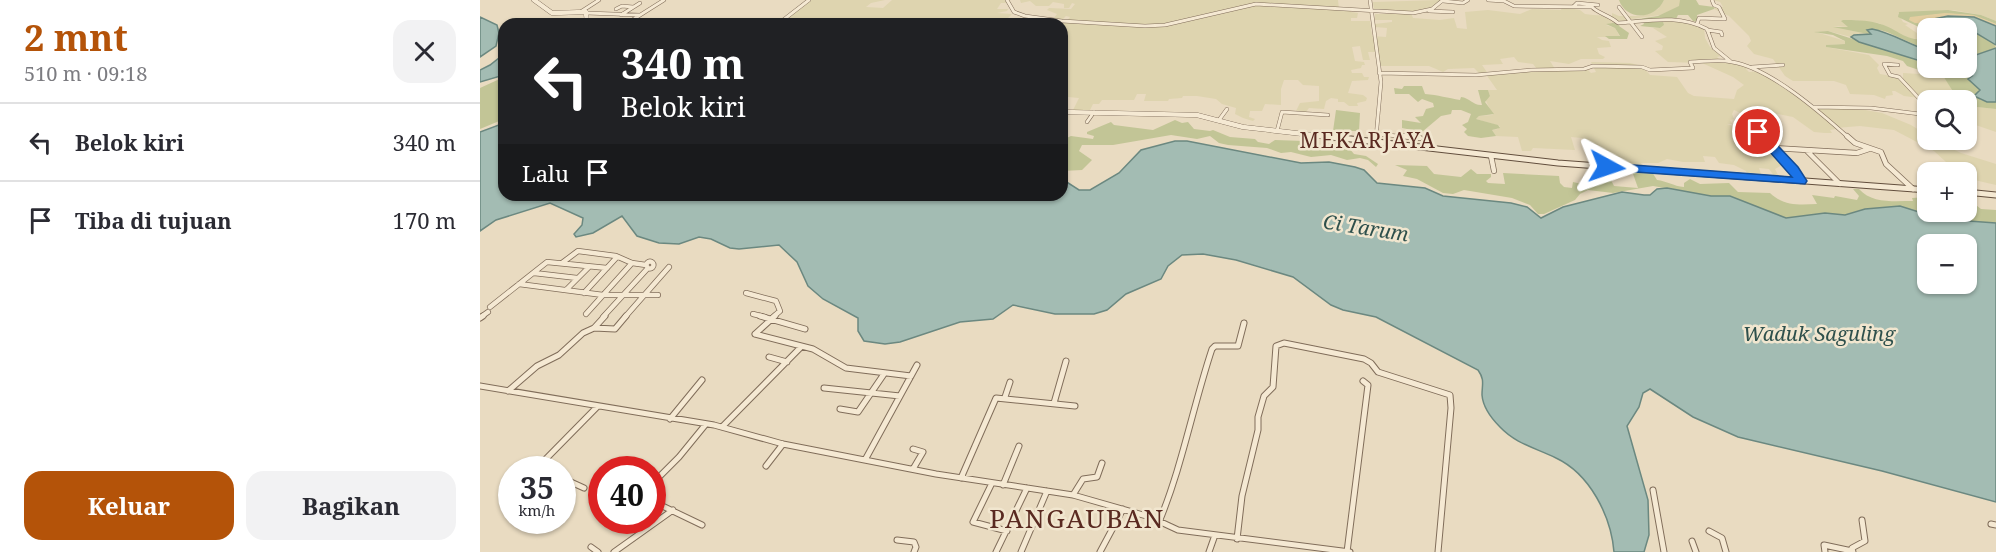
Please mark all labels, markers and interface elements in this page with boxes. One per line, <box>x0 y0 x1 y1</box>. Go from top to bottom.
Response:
text: 2 mnt <box>24 13 128 62</box>
map controls <box>1917 18 1977 294</box>
button: sound <box>1917 18 1977 78</box>
button: close <box>393 20 456 83</box>
text: 340 m <box>621 34 745 91</box>
icon: left <box>522 42 600 120</box>
text: 510 m · 09:18 <box>24 60 147 87</box>
text: Belok kiri <box>621 88 746 125</box>
button: search <box>1917 90 1977 150</box>
pin <box>1732 106 1783 157</box>
icon: arrive <box>1741 115 1774 148</box>
icon: left <box>24 126 57 159</box>
district label: MEKARJAYA <box>1300 126 1436 154</box>
text: Belok kiri <box>75 127 184 157</box>
text: 340 m <box>393 127 456 157</box>
position arrow <box>1575 135 1639 199</box>
icon: arrive <box>581 156 614 189</box>
text: Lalu <box>522 158 569 188</box>
button: + <box>1917 162 1977 222</box>
icon: arrive <box>24 204 57 237</box>
text: Tiba di tujuan <box>75 205 232 235</box>
text: 170 m <box>393 205 456 235</box>
water label: Ci Tarum <box>1321 207 1411 248</box>
button: − <box>1917 234 1977 294</box>
water label: Waduk Saguling <box>1743 320 1896 347</box>
speed limit sign: 40 <box>588 456 666 534</box>
text: 35 <box>520 467 554 508</box>
button: Keluar <box>24 471 234 540</box>
button: Bagikan <box>246 471 456 540</box>
text: km/h <box>519 500 555 520</box>
district label: PANGAUBAN <box>989 500 1165 536</box>

